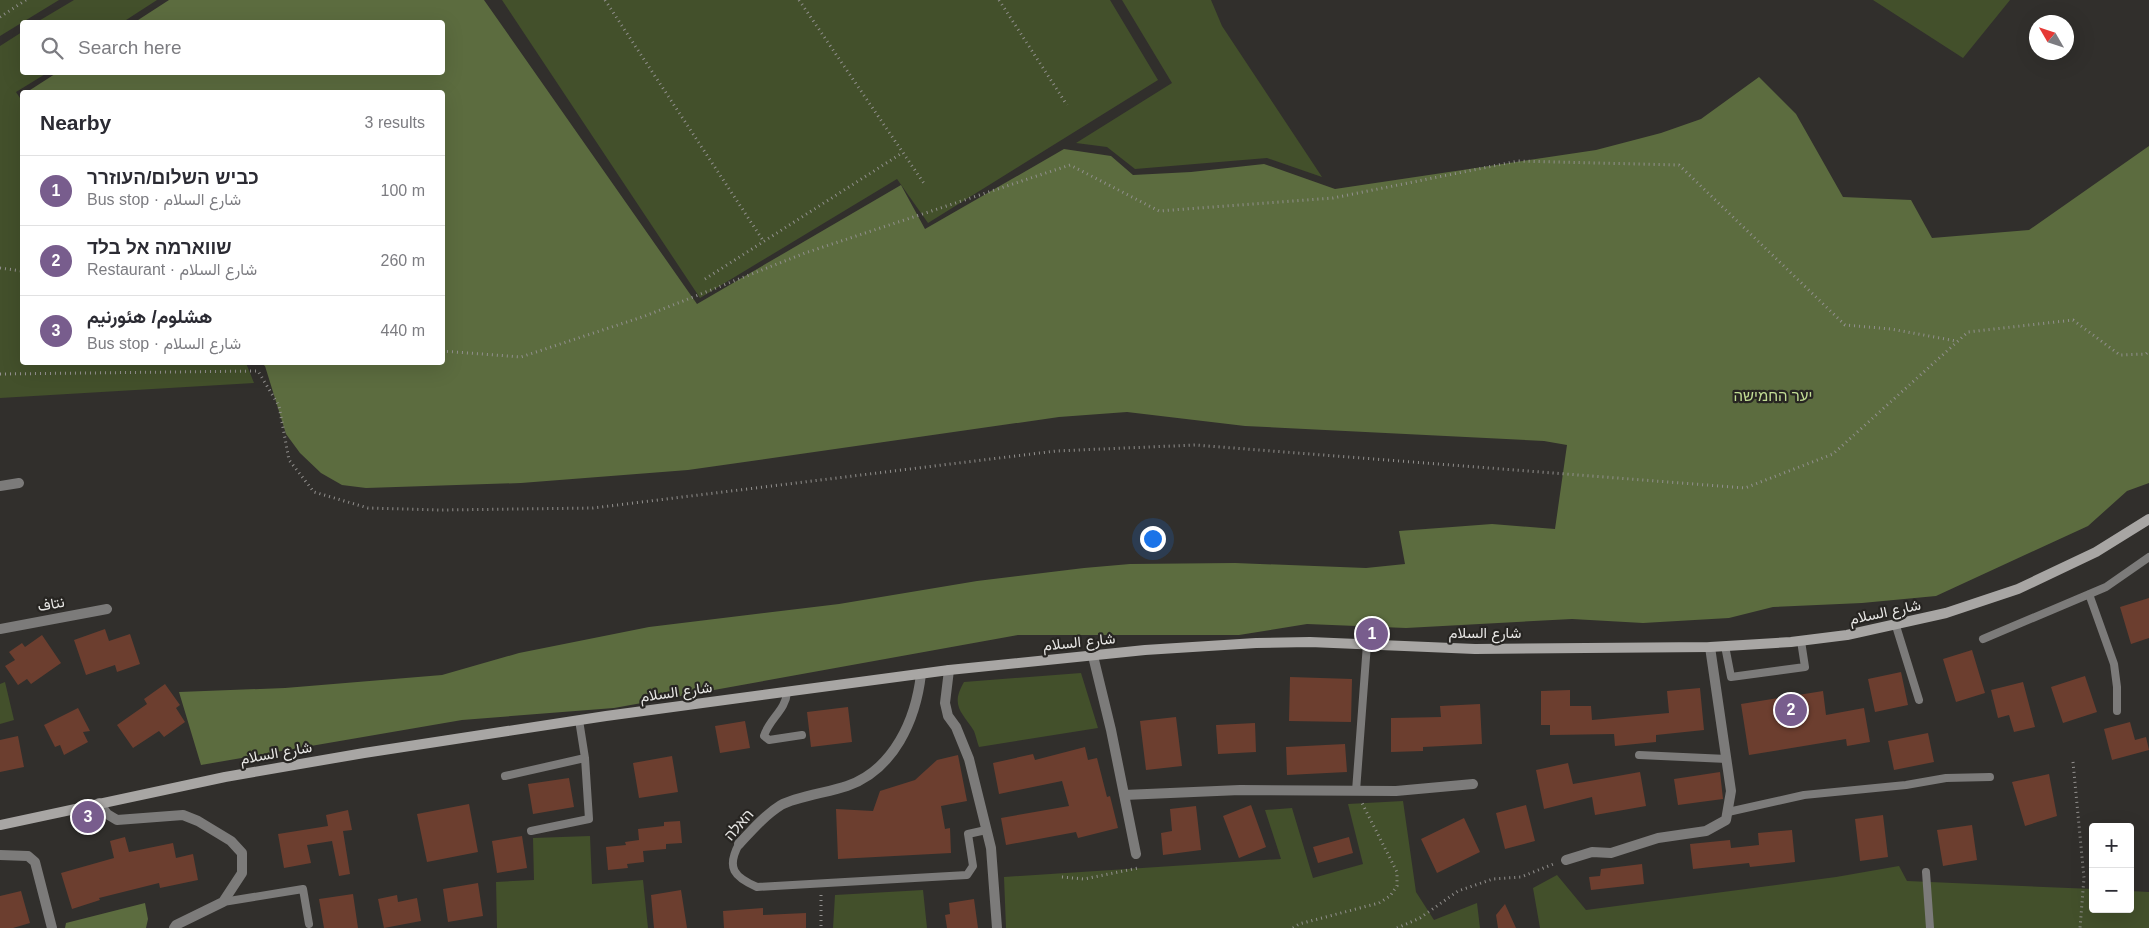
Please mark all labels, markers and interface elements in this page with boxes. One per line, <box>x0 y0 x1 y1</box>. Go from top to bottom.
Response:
north arrow <box>2029 15 2074 60</box>
search box <box>20 20 445 75</box>
icon: search <box>38 34 66 62</box>
text: Search here <box>78 37 182 58</box>
text: Nearby <box>40 111 111 134</box>
text: 3 results <box>365 114 425 131</box>
text: כביש השלום/העוזרר <box>87 167 259 188</box>
text: 1 <box>52 182 60 199</box>
text: 100 m <box>381 182 425 199</box>
text: Bus stop · شارع السلام <box>87 191 241 208</box>
text: שווארמה אל בלד <box>87 237 231 258</box>
text: 2 <box>52 252 60 269</box>
text: 260 m <box>381 252 425 269</box>
text: Restaurant · شارع السلام <box>87 261 257 278</box>
text: هشلوم/ هئورنيم <box>87 306 212 327</box>
text: 3 <box>52 322 60 339</box>
text: 440 m <box>381 322 425 339</box>
text: Bus stop · شارع السلام <box>87 335 241 352</box>
park label: יער החמישה <box>1734 387 1812 404</box>
your location <box>1140 526 1166 552</box>
street label: نتاف <box>36 593 66 614</box>
street label: شارع السلام <box>1848 596 1923 630</box>
pin: 1 <box>1356 615 1388 653</box>
street label: شارع السلام <box>1449 624 1522 644</box>
street label: شارع السلام <box>1042 629 1116 657</box>
street label: شارع السلام <box>639 678 714 708</box>
pin: 2 <box>1775 691 1807 729</box>
street label: شارع السلام <box>239 738 314 770</box>
pin: 3 <box>72 798 104 836</box>
street label: האלה <box>720 806 757 844</box>
map controls <box>2089 823 2134 913</box>
button: + <box>2089 823 2134 868</box>
button: − <box>2089 868 2134 913</box>

